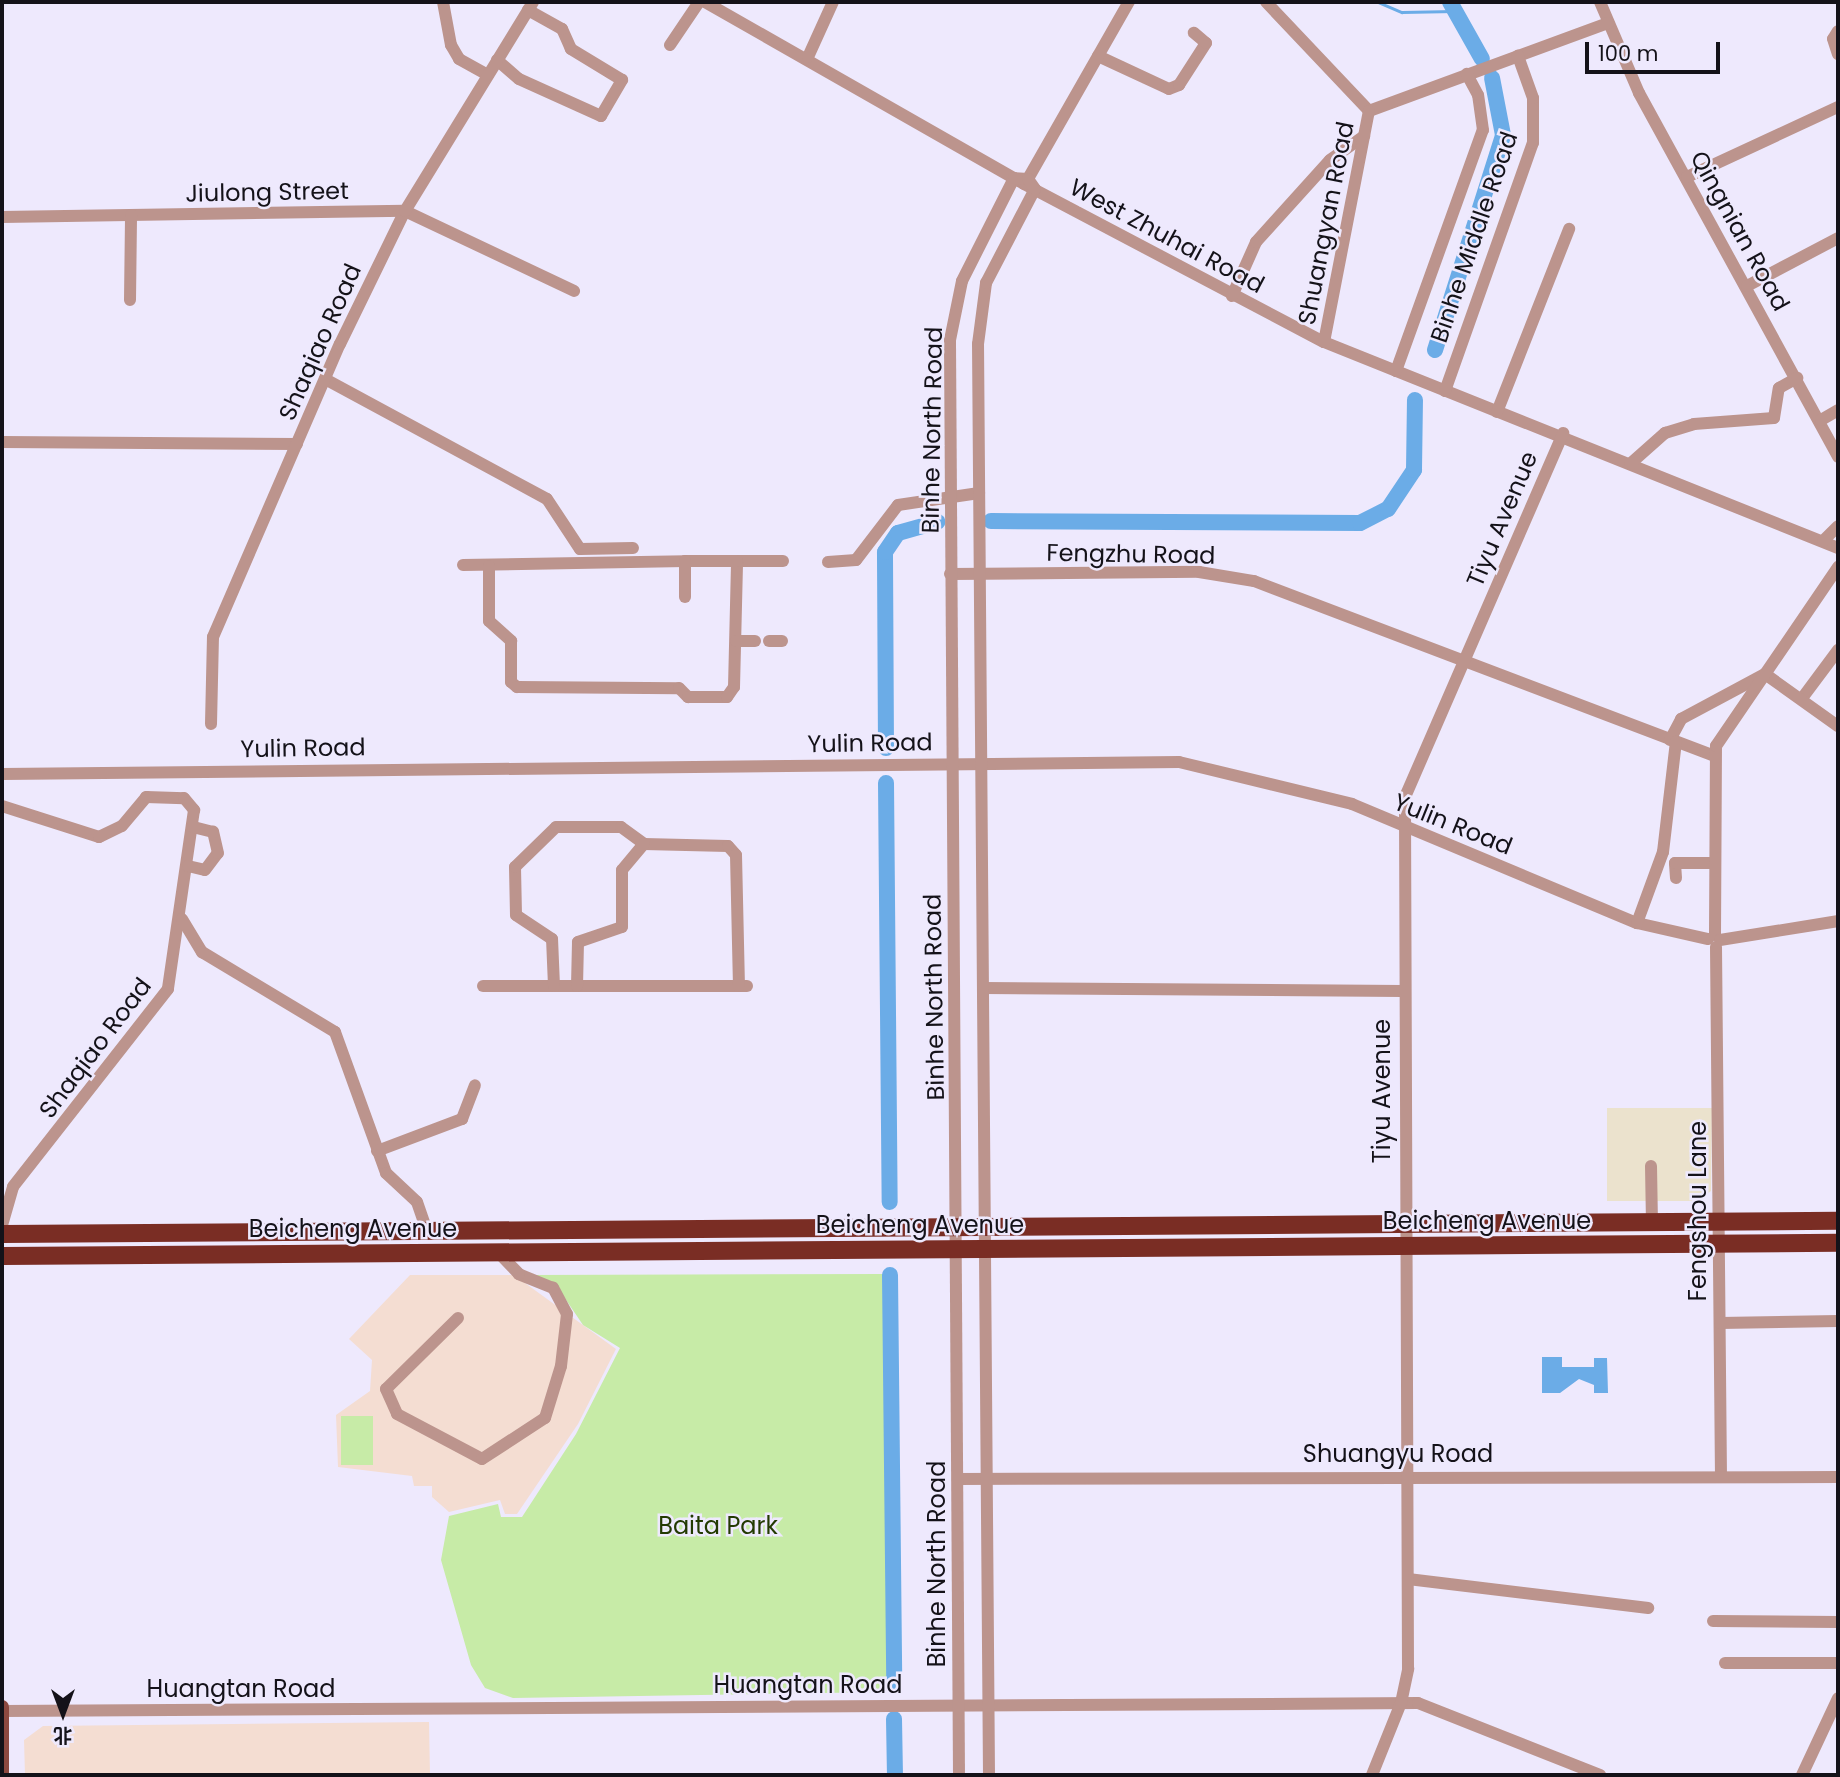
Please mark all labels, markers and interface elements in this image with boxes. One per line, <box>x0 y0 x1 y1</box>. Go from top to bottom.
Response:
scale bar <box>1588 28 1723 72</box>
text: 100 m <box>1598 39 1658 68</box>
street label: Shuangyan Road <box>1292 119 1360 327</box>
street label: Binhe Middle Road <box>1424 128 1524 346</box>
street label: Qingnian Road <box>1684 146 1796 316</box>
street label: West Zhuhai Road <box>1065 173 1269 299</box>
street label: Jiulong Street <box>185 176 349 208</box>
street label: Shaqiao Road <box>273 259 367 425</box>
street label: Binhe North Road <box>916 326 948 534</box>
street label: Tiyu Avenue <box>1461 447 1543 591</box>
street label: Fengzhu Road <box>1046 538 1216 570</box>
street label: Yulin Road <box>807 728 933 758</box>
street label: Yulin Road <box>240 733 366 763</box>
street label: Yulin Road <box>1389 787 1517 861</box>
street label: Binhe North Road <box>918 893 950 1101</box>
street label: Shaqiao Road <box>33 972 157 1124</box>
street label: Tiyu Avenue <box>1368 1019 1396 1163</box>
street label: Fengshou Lane <box>1684 1121 1712 1301</box>
street label: Beicheng Avenue <box>1383 1207 1591 1235</box>
street label: Beicheng Avenue <box>816 1211 1024 1239</box>
street label: Beicheng Avenue <box>249 1215 457 1243</box>
street label: Shuangyu Road <box>1303 1440 1493 1468</box>
street label: Binhe North Road <box>923 1461 951 1667</box>
park label: Baita Park <box>658 1512 778 1540</box>
street label: Huangtan Road <box>714 1671 902 1699</box>
street label: Huangtan Road <box>147 1675 335 1703</box>
north arrow <box>28 1679 98 1749</box>
text: 北 <box>54 1722 73 1749</box>

